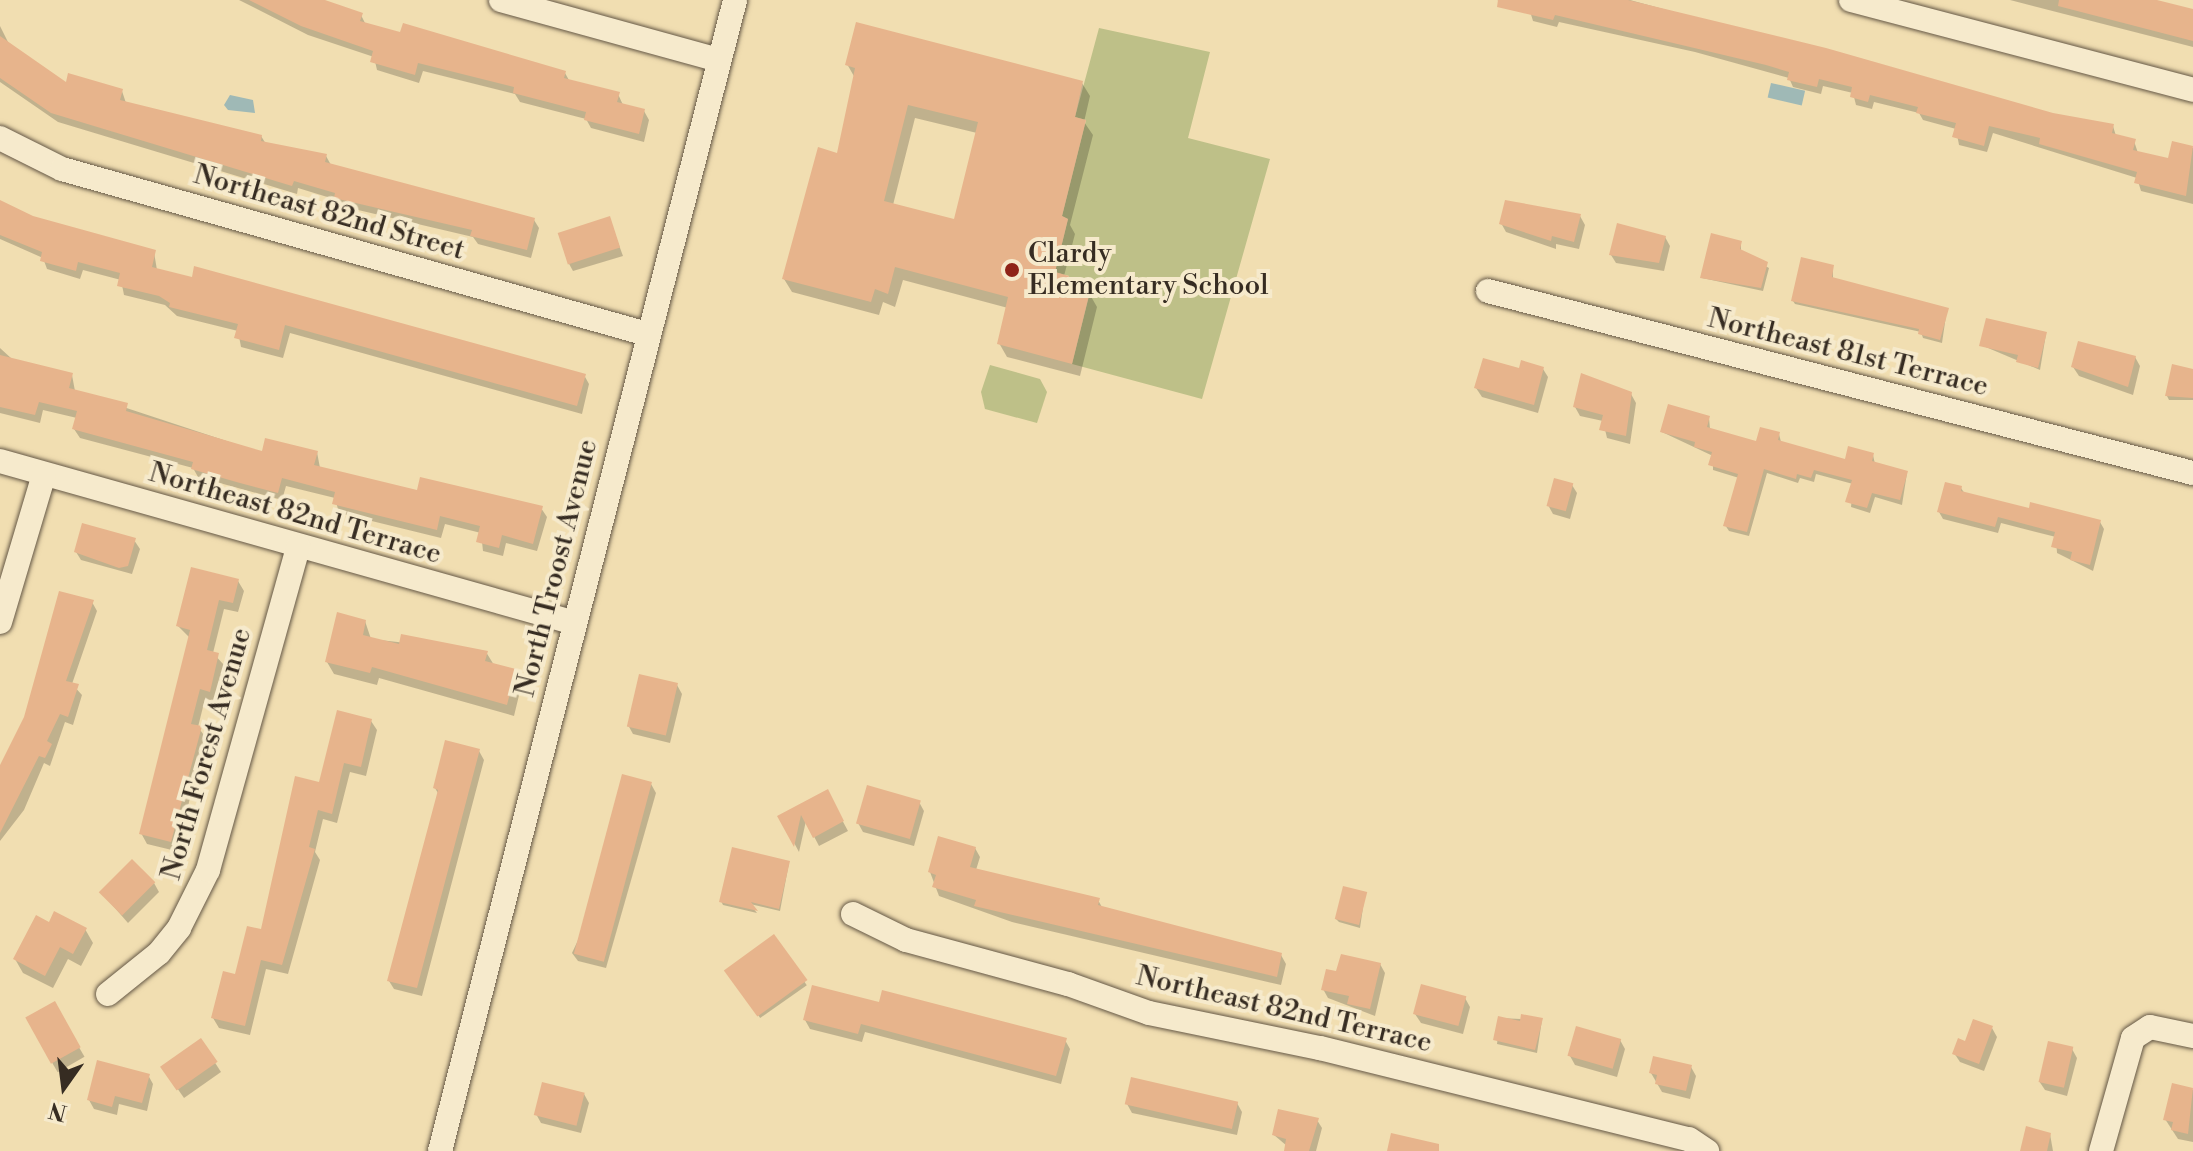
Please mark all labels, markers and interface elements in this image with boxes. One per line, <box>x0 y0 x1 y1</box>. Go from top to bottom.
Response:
street label: Northeast 82nd Street <box>190 158 468 268</box>
place label: Clardy Elementary School <box>1028 237 1269 303</box>
marker: Clardy Elementary School <box>1003 261 1021 279</box>
street label: Northeast 81st Terrace <box>1704 302 1992 404</box>
street label: North Troost Avenue <box>509 436 605 700</box>
street label: Northeast 82nd Terrace <box>145 456 445 572</box>
street label: North Forest Avenue <box>155 624 259 884</box>
street label: Northeast 82nd Terrace <box>1133 960 1435 1060</box>
north arrow <box>24 1047 104 1127</box>
text: N <box>46 1096 70 1126</box>

